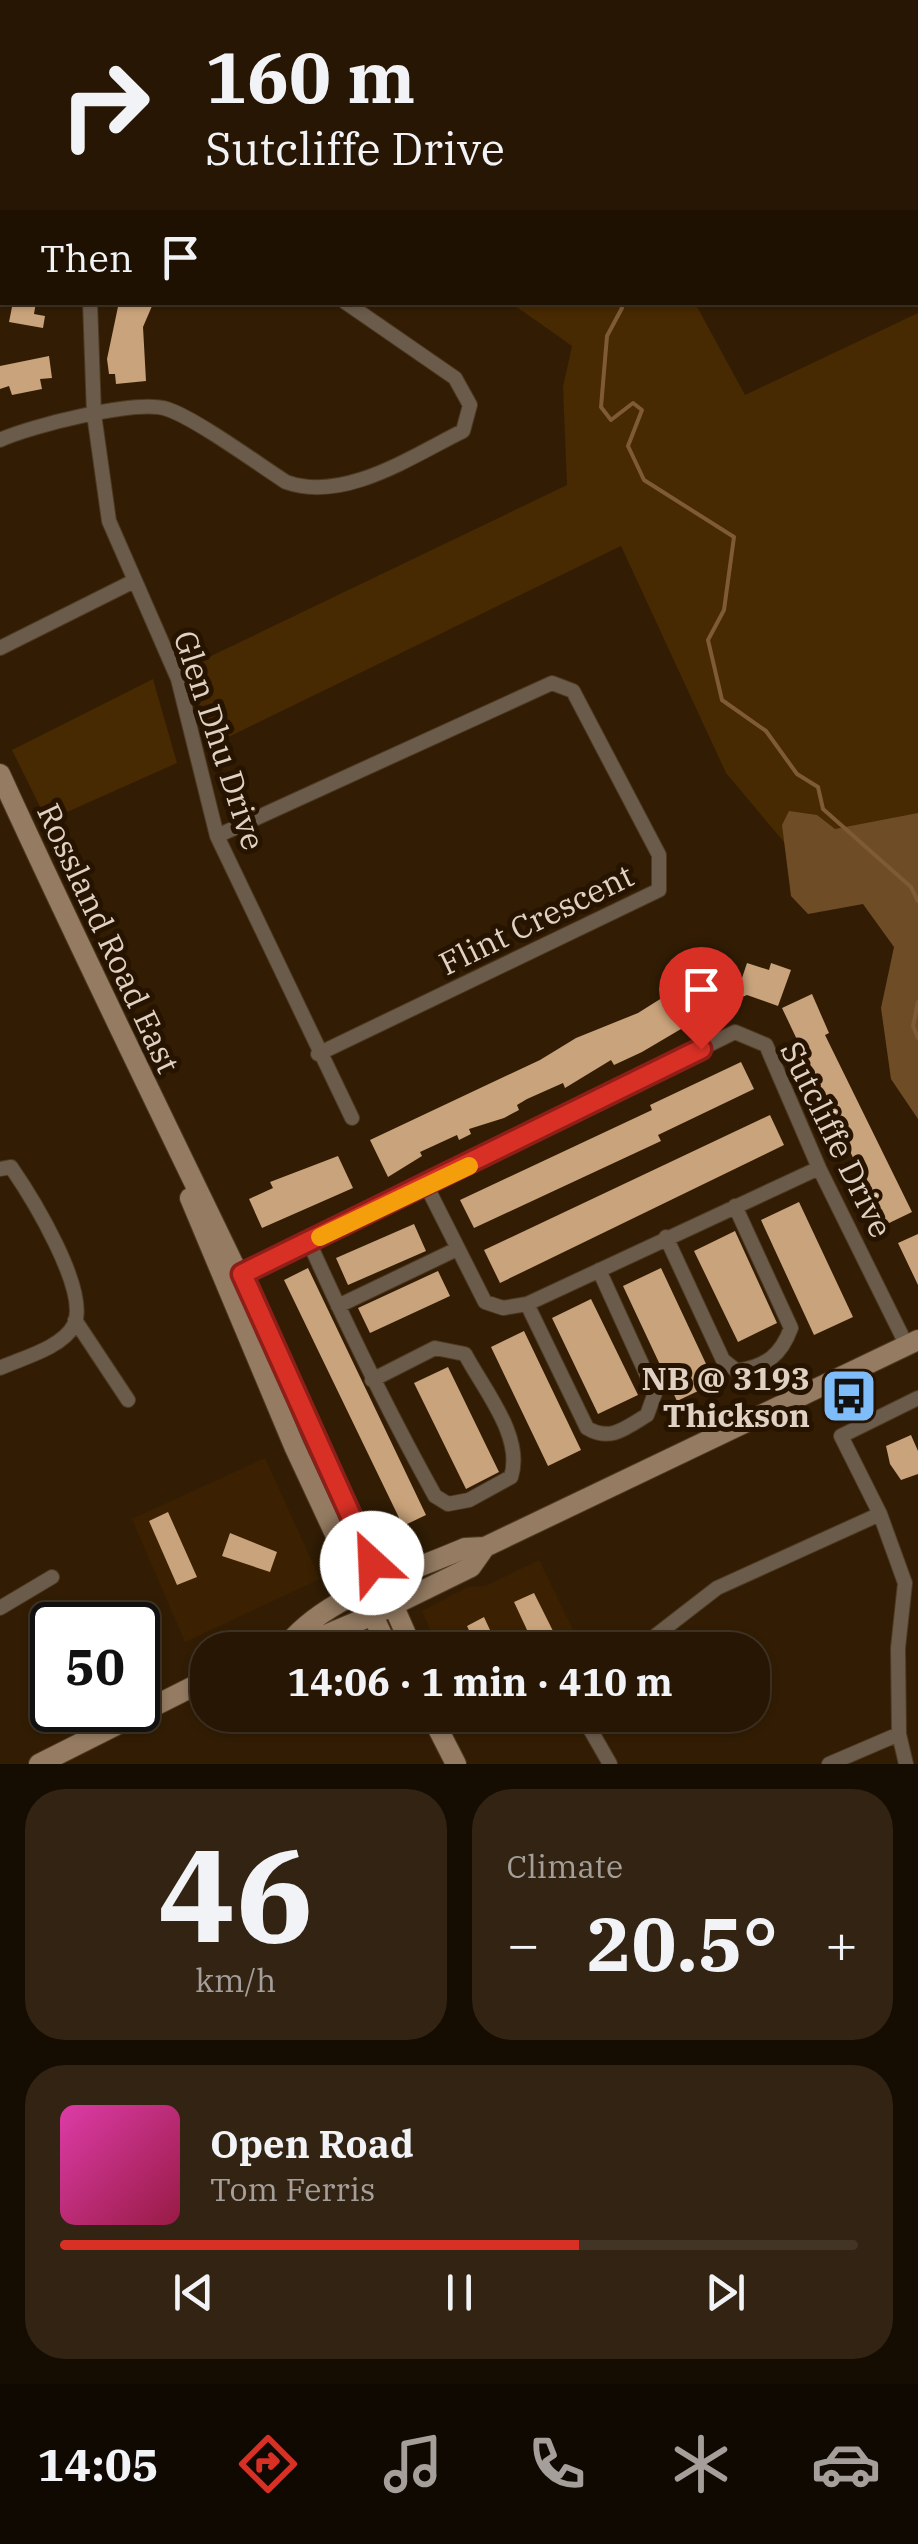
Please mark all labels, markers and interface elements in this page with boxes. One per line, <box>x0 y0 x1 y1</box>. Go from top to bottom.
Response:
text: 160 m <box>205 31 415 122</box>
icon: right <box>40 40 170 170</box>
text: Sutcliffe Drive <box>205 119 505 177</box>
icon: arrive <box>153 230 208 285</box>
text: Then <box>40 233 133 282</box>
street label: Glen Dhu Drive <box>165 625 275 855</box>
street label: Rossland Road East <box>28 796 190 1080</box>
street label: Flint Crescent <box>432 854 640 984</box>
pin <box>659 947 744 1050</box>
icon: arrive <box>674 962 729 1017</box>
street label: Sutcliffe Drive <box>771 1034 903 1244</box>
place label: NB @ 3193 Thickson <box>642 1357 810 1436</box>
bus stop icon: NB @ 3193 Thickson <box>819 1366 879 1426</box>
position arrow <box>320 1511 424 1615</box>
speed limit sign: 50 <box>30 1602 160 1732</box>
text: 14:06 · 1 min · 410 m <box>287 1657 673 1706</box>
text: 46 <box>158 1809 314 1978</box>
text: Climate <box>507 1845 623 1887</box>
text: 20.5° <box>587 1894 778 1992</box>
text: − <box>507 1908 540 1979</box>
text: + <box>825 1908 858 1979</box>
text: km/h <box>195 1959 276 2001</box>
text: Open Road <box>210 2119 414 2168</box>
text: Tom Ferris <box>210 2168 375 2210</box>
icon: previous <box>166 2265 221 2320</box>
icon: pause <box>432 2265 487 2320</box>
icon: next <box>698 2265 753 2320</box>
icon: directions <box>233 2429 303 2499</box>
icon: music <box>378 2429 448 2499</box>
icon: phone <box>522 2429 592 2499</box>
icon: climate <box>666 2429 736 2499</box>
icon: car <box>811 2429 881 2499</box>
text: 14:05 <box>37 2435 159 2493</box>

